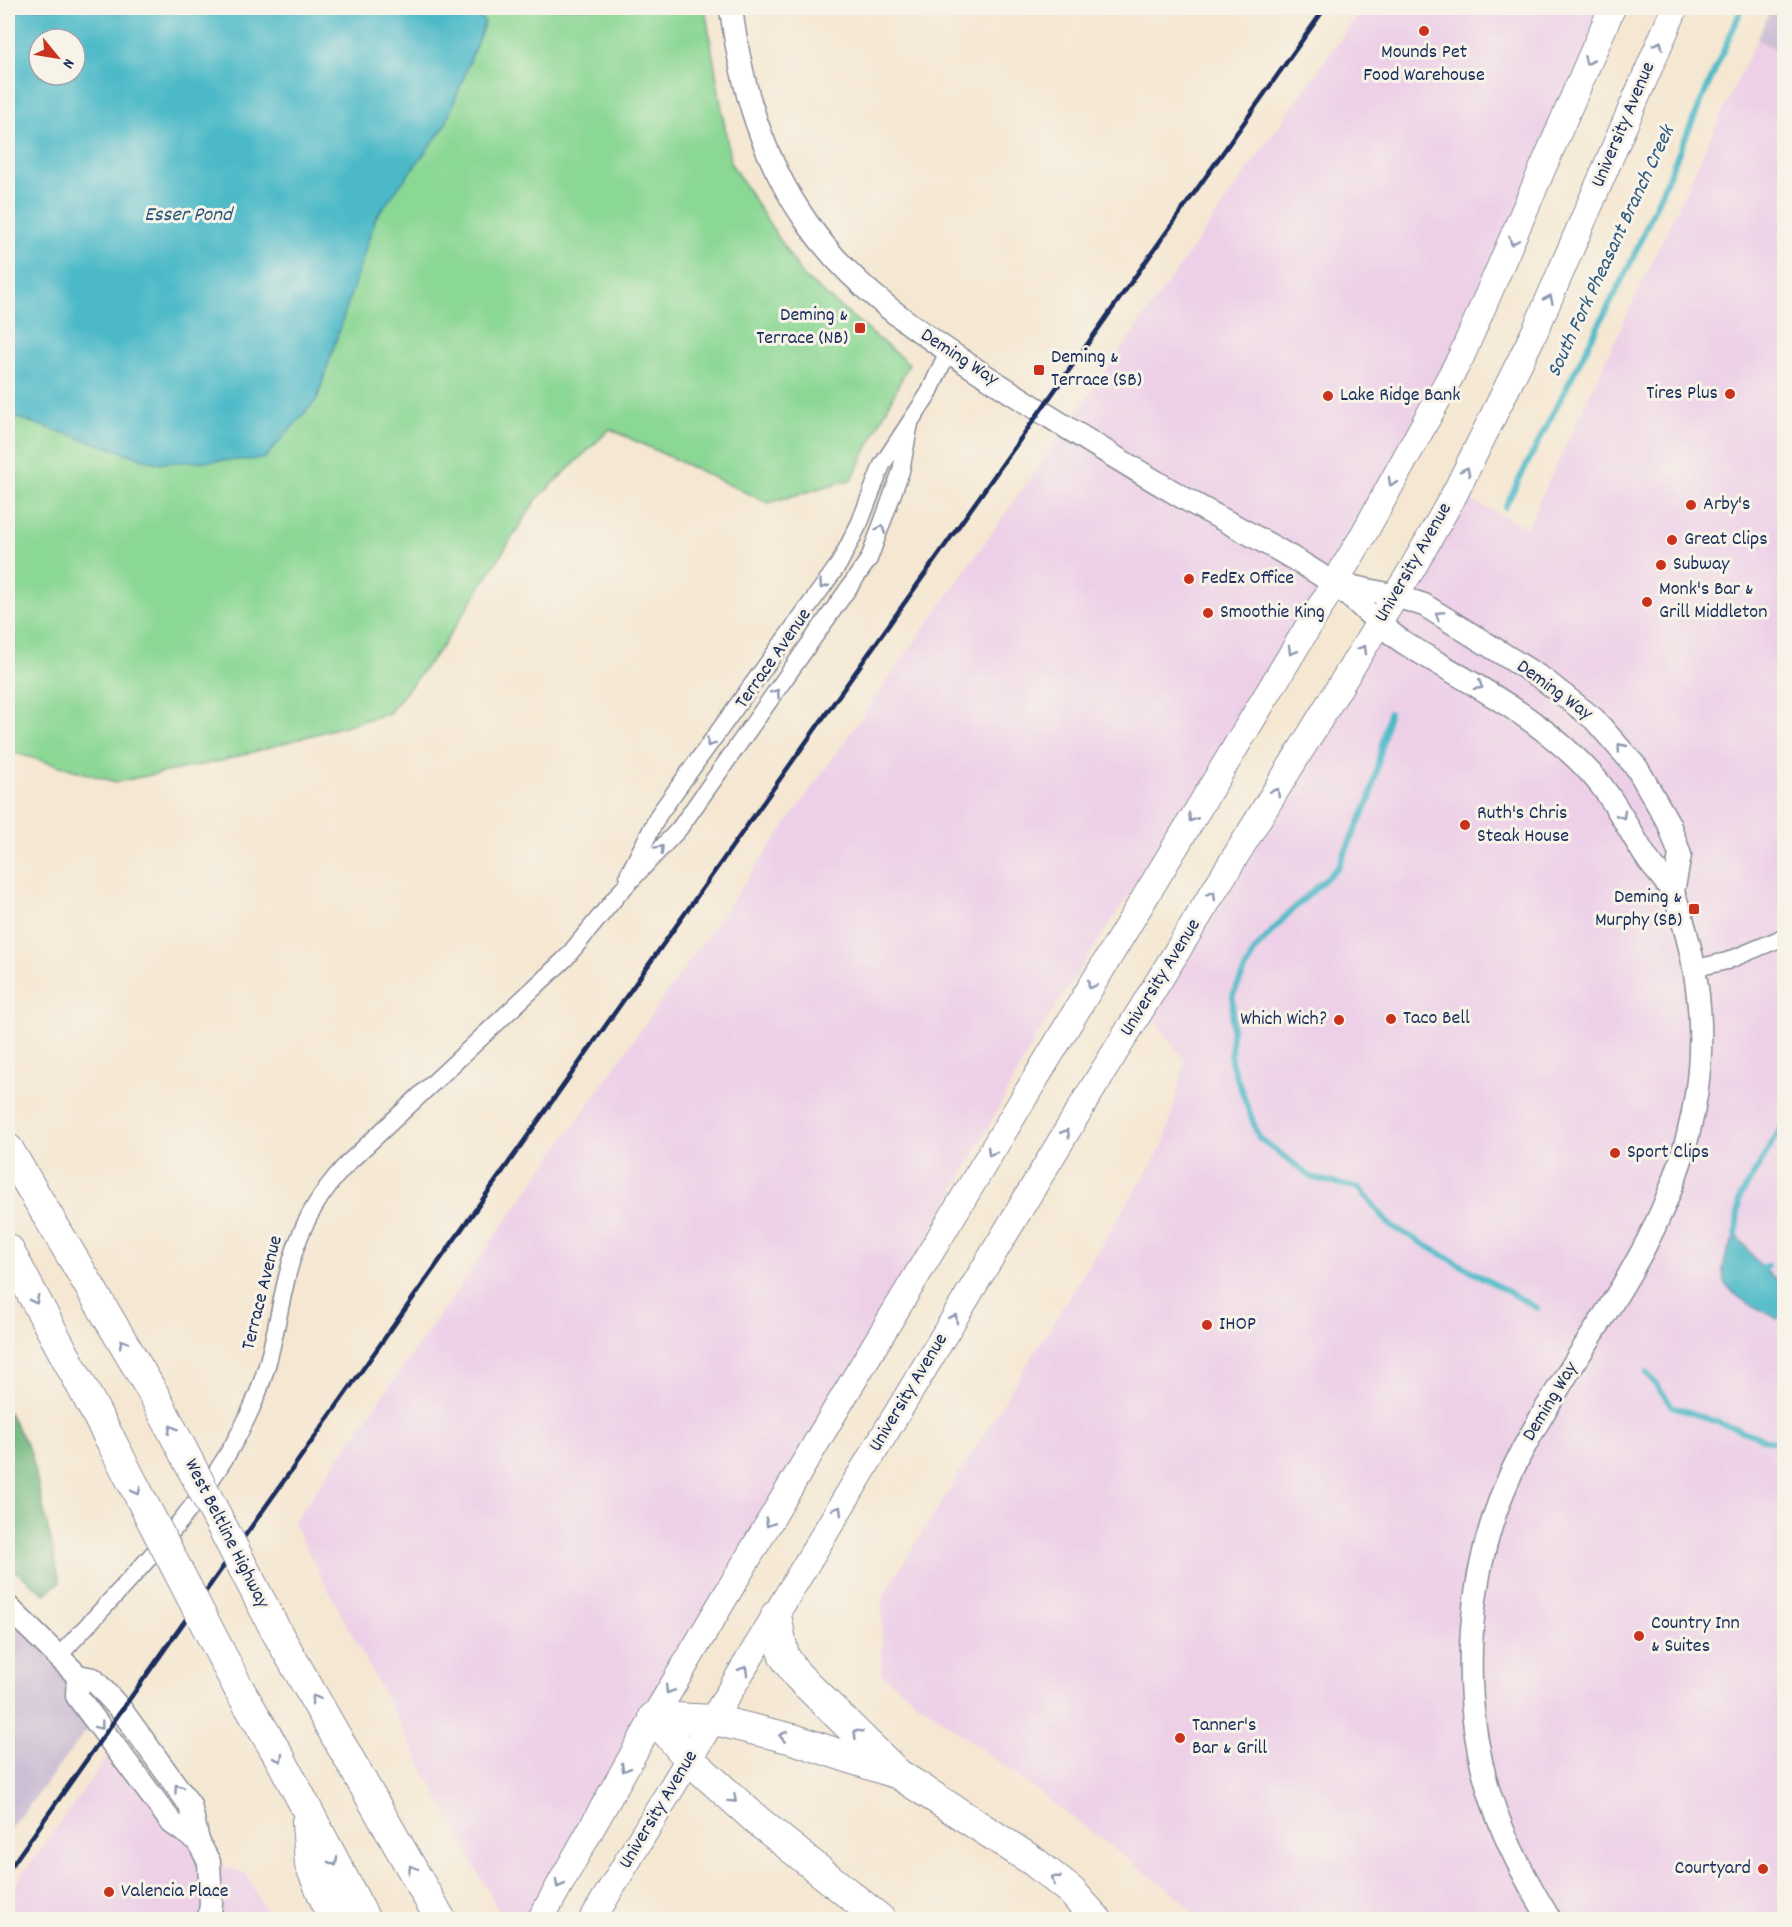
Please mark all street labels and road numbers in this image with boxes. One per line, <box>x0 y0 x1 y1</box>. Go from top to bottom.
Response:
street label: University Avenue <box>1585 58 1663 192</box>
street label: Deming Way <box>914 322 1004 394</box>
street label: University Avenue <box>1368 498 1460 628</box>
street label: Terrace Avenue <box>729 603 819 715</box>
street label: Deming Way <box>1510 654 1599 729</box>
street label: University Avenue <box>1114 914 1208 1042</box>
street label: Terrace Avenue <box>235 1233 291 1353</box>
street label: University Avenue <box>863 1328 956 1458</box>
street label: Deming Way <box>1516 1356 1586 1447</box>
street label: West Beltline Highway <box>176 1454 276 1614</box>
street label: University Avenue <box>613 1745 706 1875</box>

